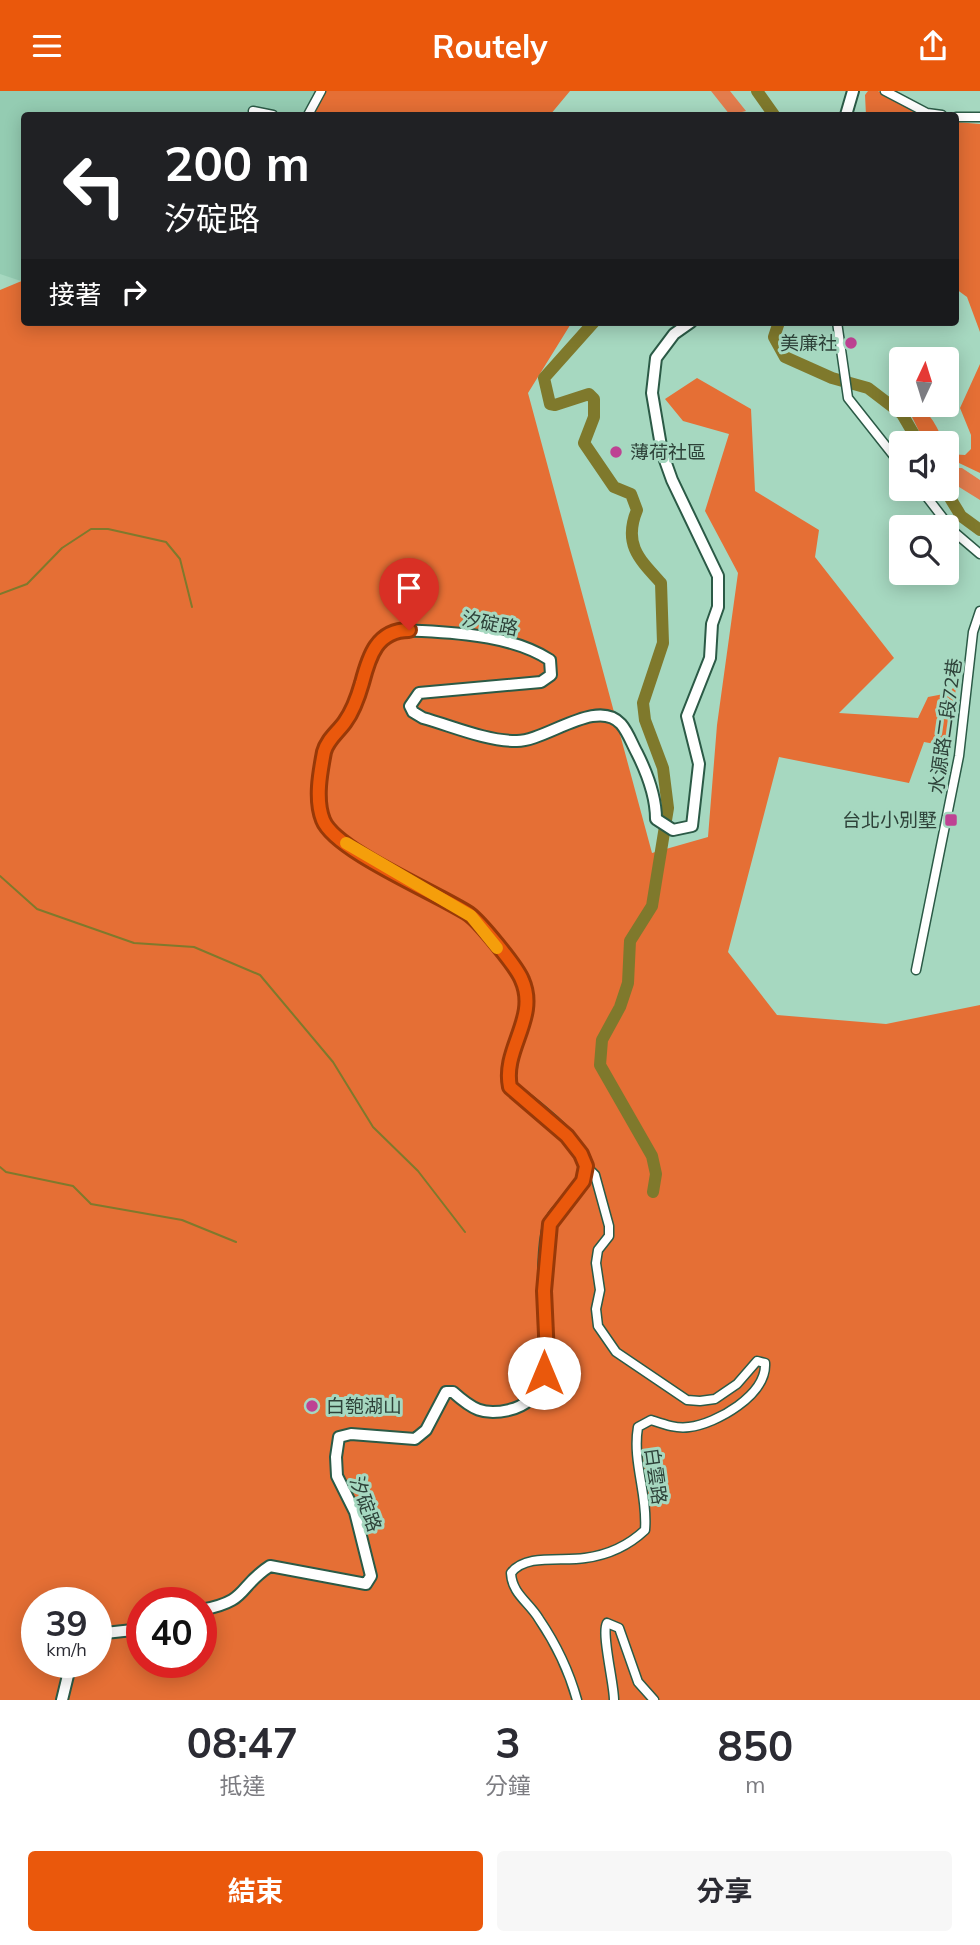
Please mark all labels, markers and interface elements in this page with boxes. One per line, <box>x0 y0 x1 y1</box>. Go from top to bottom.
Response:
text: Routely <box>432 26 548 66</box>
icon: menu <box>28 27 66 65</box>
icon: share <box>914 27 952 65</box>
text: 200 m <box>164 132 310 193</box>
icon: left <box>49 140 140 231</box>
text: 汐碇路 <box>164 198 260 238</box>
icon: right <box>115 273 153 311</box>
text: 接著 <box>49 278 101 311</box>
place label: 美廉社 <box>780 331 837 355</box>
marker: 美廉社 <box>843 335 859 351</box>
north arrow <box>889 347 959 417</box>
map controls <box>889 347 959 585</box>
button: sound <box>889 431 959 501</box>
place label: 薄荷社區 <box>630 440 706 464</box>
marker: 薄荷社區 <box>608 444 624 460</box>
button: search <box>889 515 959 585</box>
pin <box>379 558 439 630</box>
icon: arrive <box>390 569 428 607</box>
street label: 汐碇路 <box>460 606 520 640</box>
street label: 水源路二段72巷 <box>924 657 966 795</box>
place label: 台北小別墅 <box>842 808 937 832</box>
marker: 台北小別墅 <box>943 812 959 828</box>
position arrow <box>507 1336 581 1410</box>
place label: 白匏湖山 <box>326 1394 402 1418</box>
marker: 白匏湖山 <box>304 1398 320 1414</box>
street label: 白雲路 <box>640 1446 672 1506</box>
street label: 汐碇路 <box>345 1473 387 1535</box>
speed limit sign: 40 <box>126 1587 217 1678</box>
text: 39 <box>45 1601 88 1645</box>
text: km/h <box>46 1638 87 1661</box>
text: 08:47 <box>187 1716 298 1769</box>
text: 3 <box>495 1716 520 1769</box>
text: 850 <box>718 1719 793 1772</box>
text: m <box>745 1770 765 1799</box>
text: 抵達 <box>219 1771 265 1800</box>
text: 分鐘 <box>485 1771 531 1800</box>
button: 結束 <box>28 1851 483 1931</box>
button: 分享 <box>497 1851 952 1931</box>

